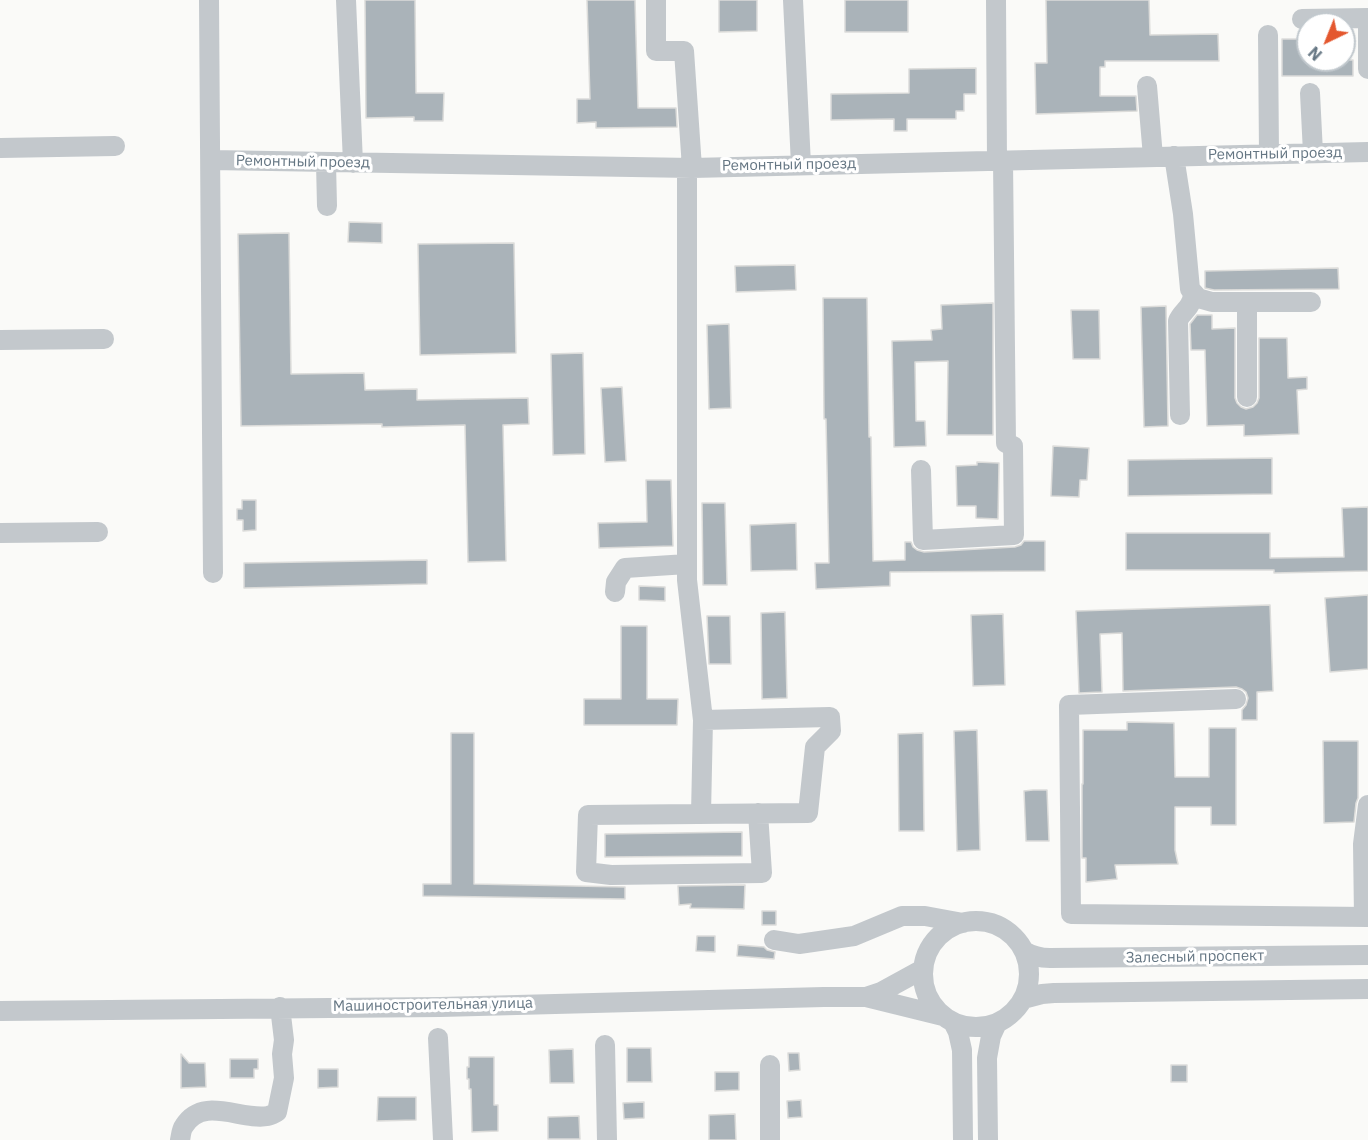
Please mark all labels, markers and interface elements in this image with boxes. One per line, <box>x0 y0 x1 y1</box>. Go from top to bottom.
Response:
north arrow <box>1296 12 1356 72</box>
text: N <box>1304 42 1326 65</box>
street label: Ремонтный проезд <box>1208 144 1342 164</box>
street label: Ремонтный проезд <box>236 152 370 172</box>
street label: Ремонтный проезд <box>722 155 856 175</box>
street label: Залесный проспект <box>1125 947 1265 967</box>
street label: Машиностроительная улица <box>333 994 533 1016</box>

